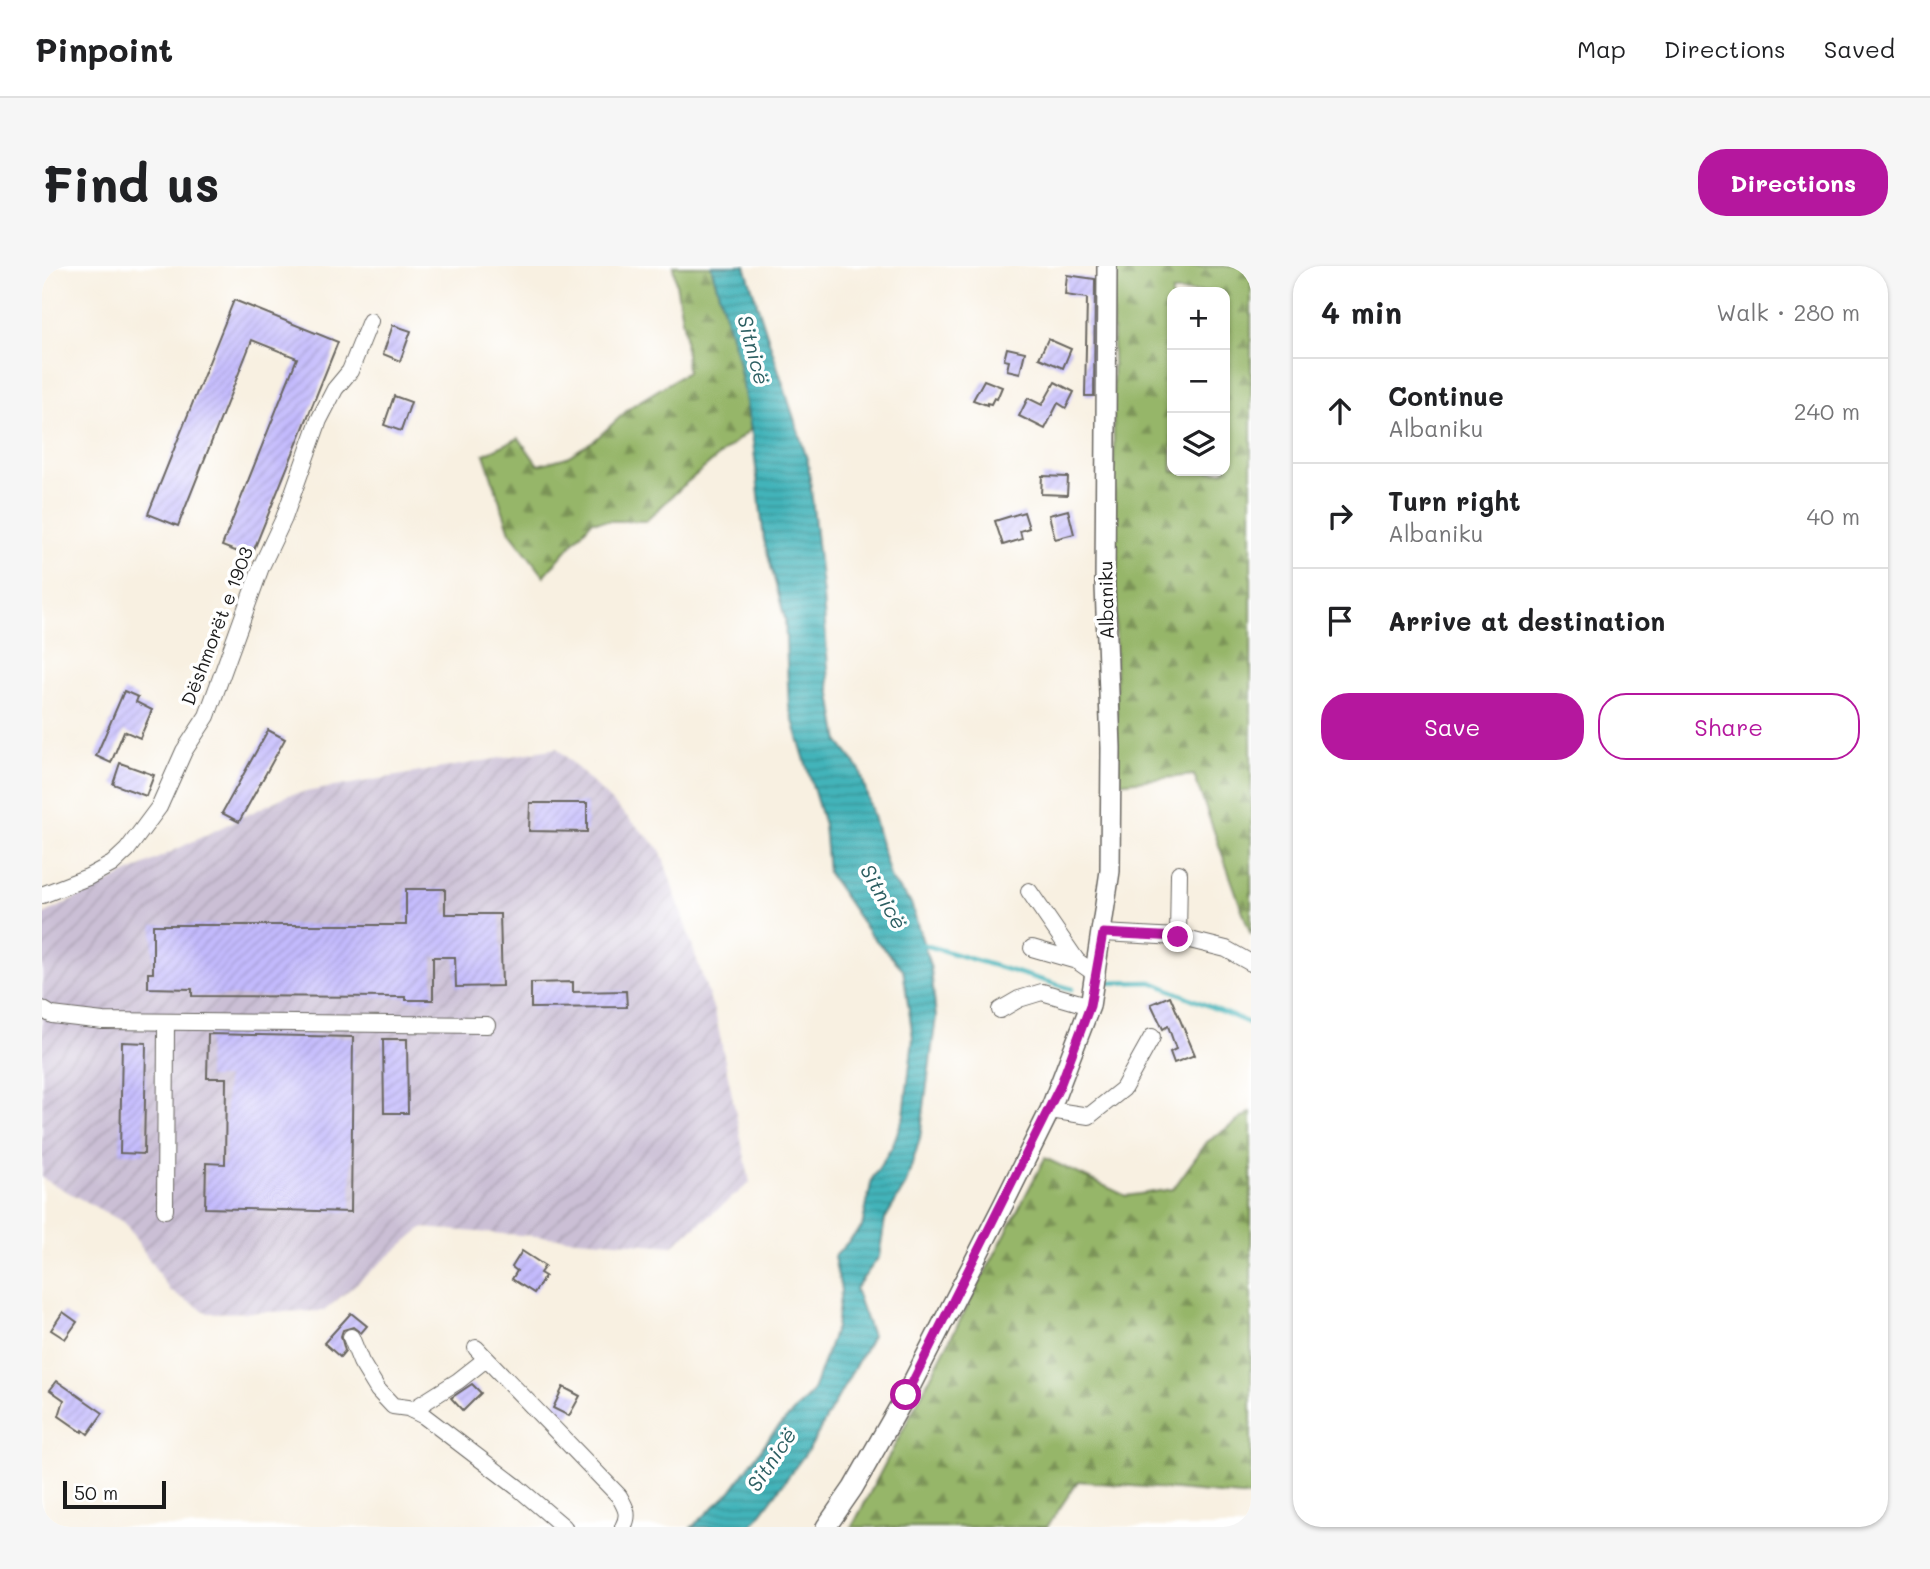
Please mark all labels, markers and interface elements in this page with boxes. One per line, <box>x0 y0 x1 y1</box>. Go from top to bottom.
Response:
text: Pinpoint <box>35 27 173 70</box>
text: Map <box>1577 33 1626 64</box>
text: Directions <box>1664 33 1786 64</box>
text: Saved <box>1824 33 1895 64</box>
button: Directions <box>1698 149 1888 216</box>
text: Find us <box>42 151 220 214</box>
map controls <box>1167 287 1230 476</box>
button: + <box>1167 287 1230 350</box>
text: 4 min <box>1321 292 1402 332</box>
text: Walk · 280 m <box>1716 297 1860 327</box>
water label: Sitnicë <box>732 312 777 387</box>
button: − <box>1167 350 1230 413</box>
text: Continue <box>1388 379 1504 413</box>
icon: ahead <box>1321 392 1359 430</box>
text: 240 m <box>1794 396 1860 426</box>
button: layers <box>1167 413 1230 476</box>
text: Albaniku <box>1388 413 1483 443</box>
text: Turn right <box>1388 484 1521 518</box>
icon: right <box>1321 497 1359 535</box>
text: 40 m <box>1807 501 1860 531</box>
text: Albaniku <box>1388 518 1483 548</box>
street label: Dëshmorët e 1903 <box>175 543 258 709</box>
street label: Albaniku <box>1092 560 1119 640</box>
icon: arrive <box>1321 602 1359 640</box>
text: Arrive at destination <box>1388 604 1665 638</box>
button: Save <box>1321 693 1584 760</box>
button: Share <box>1598 693 1860 760</box>
water label: Sitnicë <box>855 859 914 934</box>
route end <box>1162 921 1193 952</box>
route start <box>890 1379 921 1410</box>
water label: Sitnicë <box>740 1422 802 1496</box>
scale bar <box>63 1478 166 1510</box>
text: 50 m <box>74 1480 118 1505</box>

